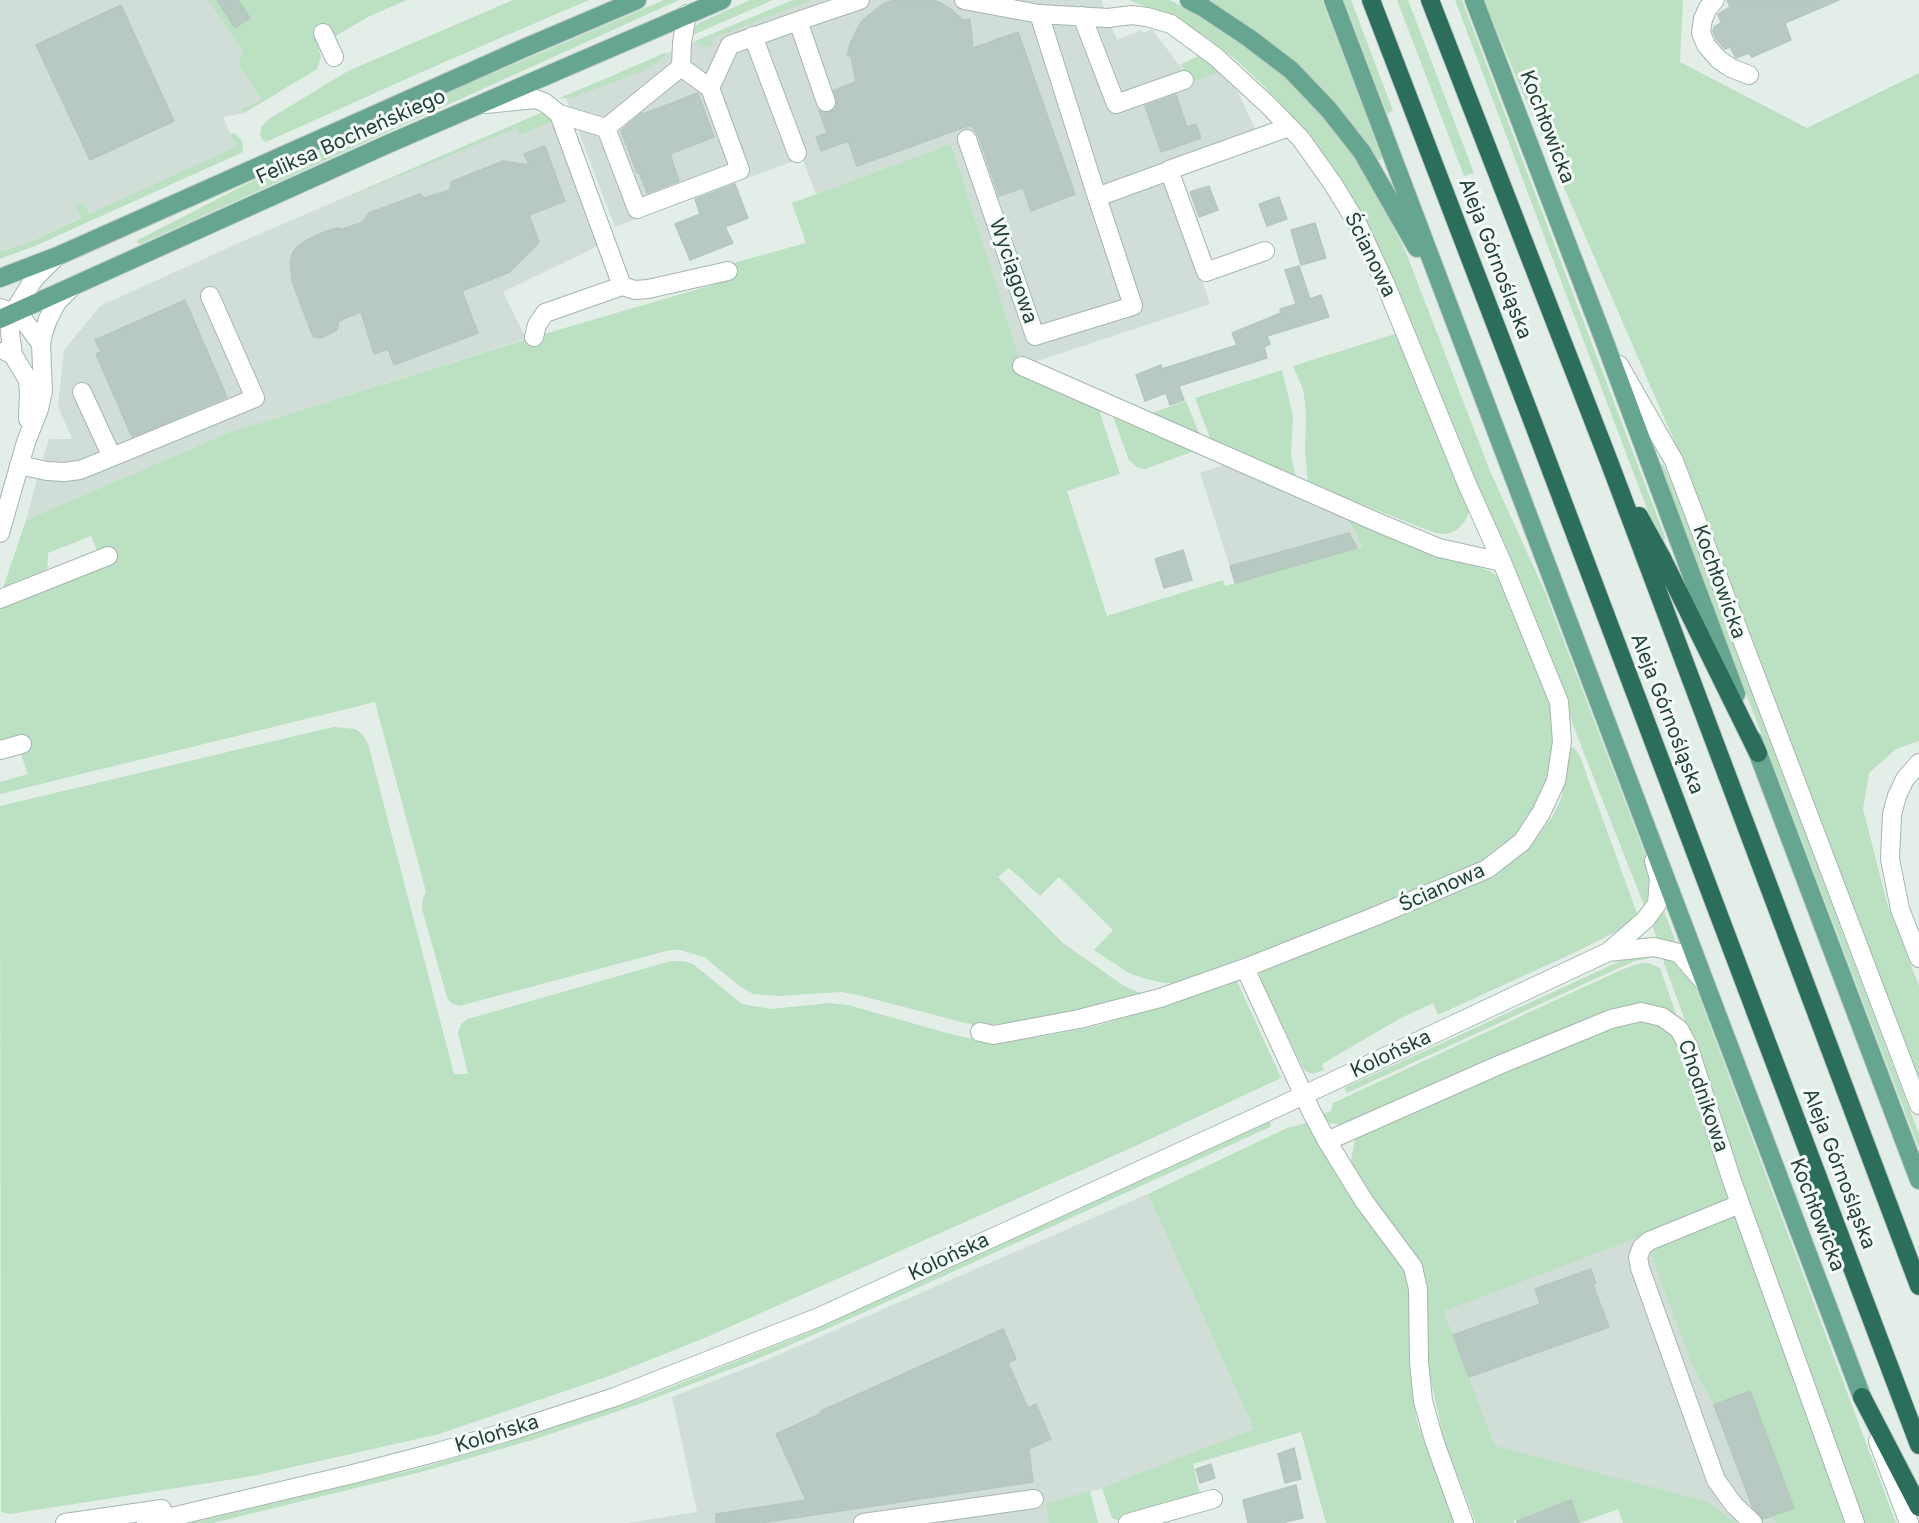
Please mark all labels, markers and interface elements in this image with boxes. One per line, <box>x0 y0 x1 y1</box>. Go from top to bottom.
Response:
street label: Kochłowicka <box>1514 67 1580 187</box>
street label: Feliksa Bocheńskiego <box>253 84 449 190</box>
street label: Aleja Górnośląska <box>1453 175 1537 343</box>
street label: Ścianowa <box>1339 209 1401 301</box>
street label: Wyciągowa <box>984 215 1042 327</box>
street label: Kochłowicka <box>1687 522 1751 642</box>
street label: Aleja Górnośląska <box>1625 630 1709 798</box>
street label: Ścianowa <box>1395 858 1489 918</box>
street label: Kolońska <box>1347 1025 1435 1083</box>
street label: Chodnikowa <box>1673 1037 1733 1155</box>
street label: Aleja Górnośląska <box>1797 1085 1881 1253</box>
street label: Kochłowicka <box>1784 1155 1850 1275</box>
street label: Kolońska <box>905 1228 993 1286</box>
street label: Kolońska <box>452 1410 542 1458</box>

